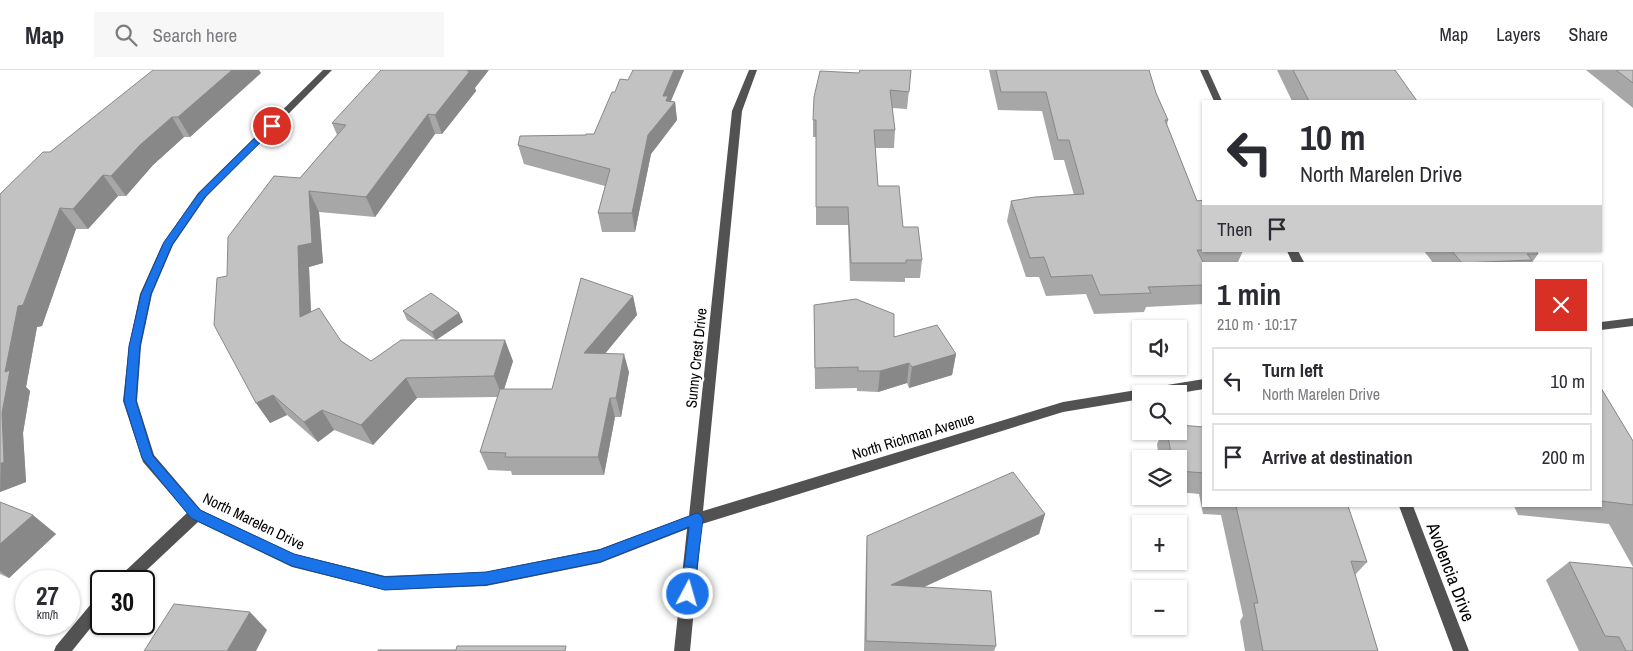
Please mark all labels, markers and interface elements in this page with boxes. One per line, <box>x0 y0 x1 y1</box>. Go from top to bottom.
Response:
search box <box>94 12 444 57</box>
text: Map <box>25 19 64 51</box>
icon: search <box>112 21 140 49</box>
text: Search here <box>152 22 237 48</box>
text: Map <box>1440 22 1468 47</box>
text: Layers <box>1496 22 1541 47</box>
text: Share <box>1569 22 1608 47</box>
pin <box>251 105 293 147</box>
icon: arrive <box>258 112 286 140</box>
text: 10 m <box>1300 114 1365 161</box>
icon: left <box>1217 120 1282 185</box>
text: North Marelen Drive <box>1300 159 1462 189</box>
icon: arrive <box>1263 215 1291 243</box>
text: Then <box>1217 216 1253 242</box>
text: 1 min <box>1217 274 1281 314</box>
button: close <box>1535 279 1587 331</box>
street label: Sunny Crest Drive <box>680 307 712 409</box>
text: 210 m · 10:17 <box>1217 313 1297 335</box>
map controls <box>1132 320 1187 635</box>
button: sound <box>1132 320 1187 375</box>
text: Turn left <box>1262 357 1323 383</box>
icon: left <box>1219 367 1247 395</box>
text: 10 m <box>1550 368 1585 394</box>
text: North Marelen Drive <box>1262 383 1380 405</box>
button: search <box>1132 385 1187 440</box>
street label: North Richman Avenue <box>849 407 977 465</box>
icon: arrive <box>1219 443 1247 471</box>
text: Arrive at destination <box>1262 444 1413 470</box>
text: 200 m <box>1542 444 1585 470</box>
button: layers <box>1132 450 1187 505</box>
street label: North Marelen Drive <box>200 487 309 555</box>
button: + <box>1132 515 1187 570</box>
street label: Avolencia Drive <box>1420 518 1481 625</box>
position arrow <box>661 567 713 619</box>
speed limit sign: 30 <box>90 570 155 635</box>
text: 27 <box>36 579 59 613</box>
button: − <box>1132 580 1187 635</box>
text: km/h <box>37 607 58 623</box>

